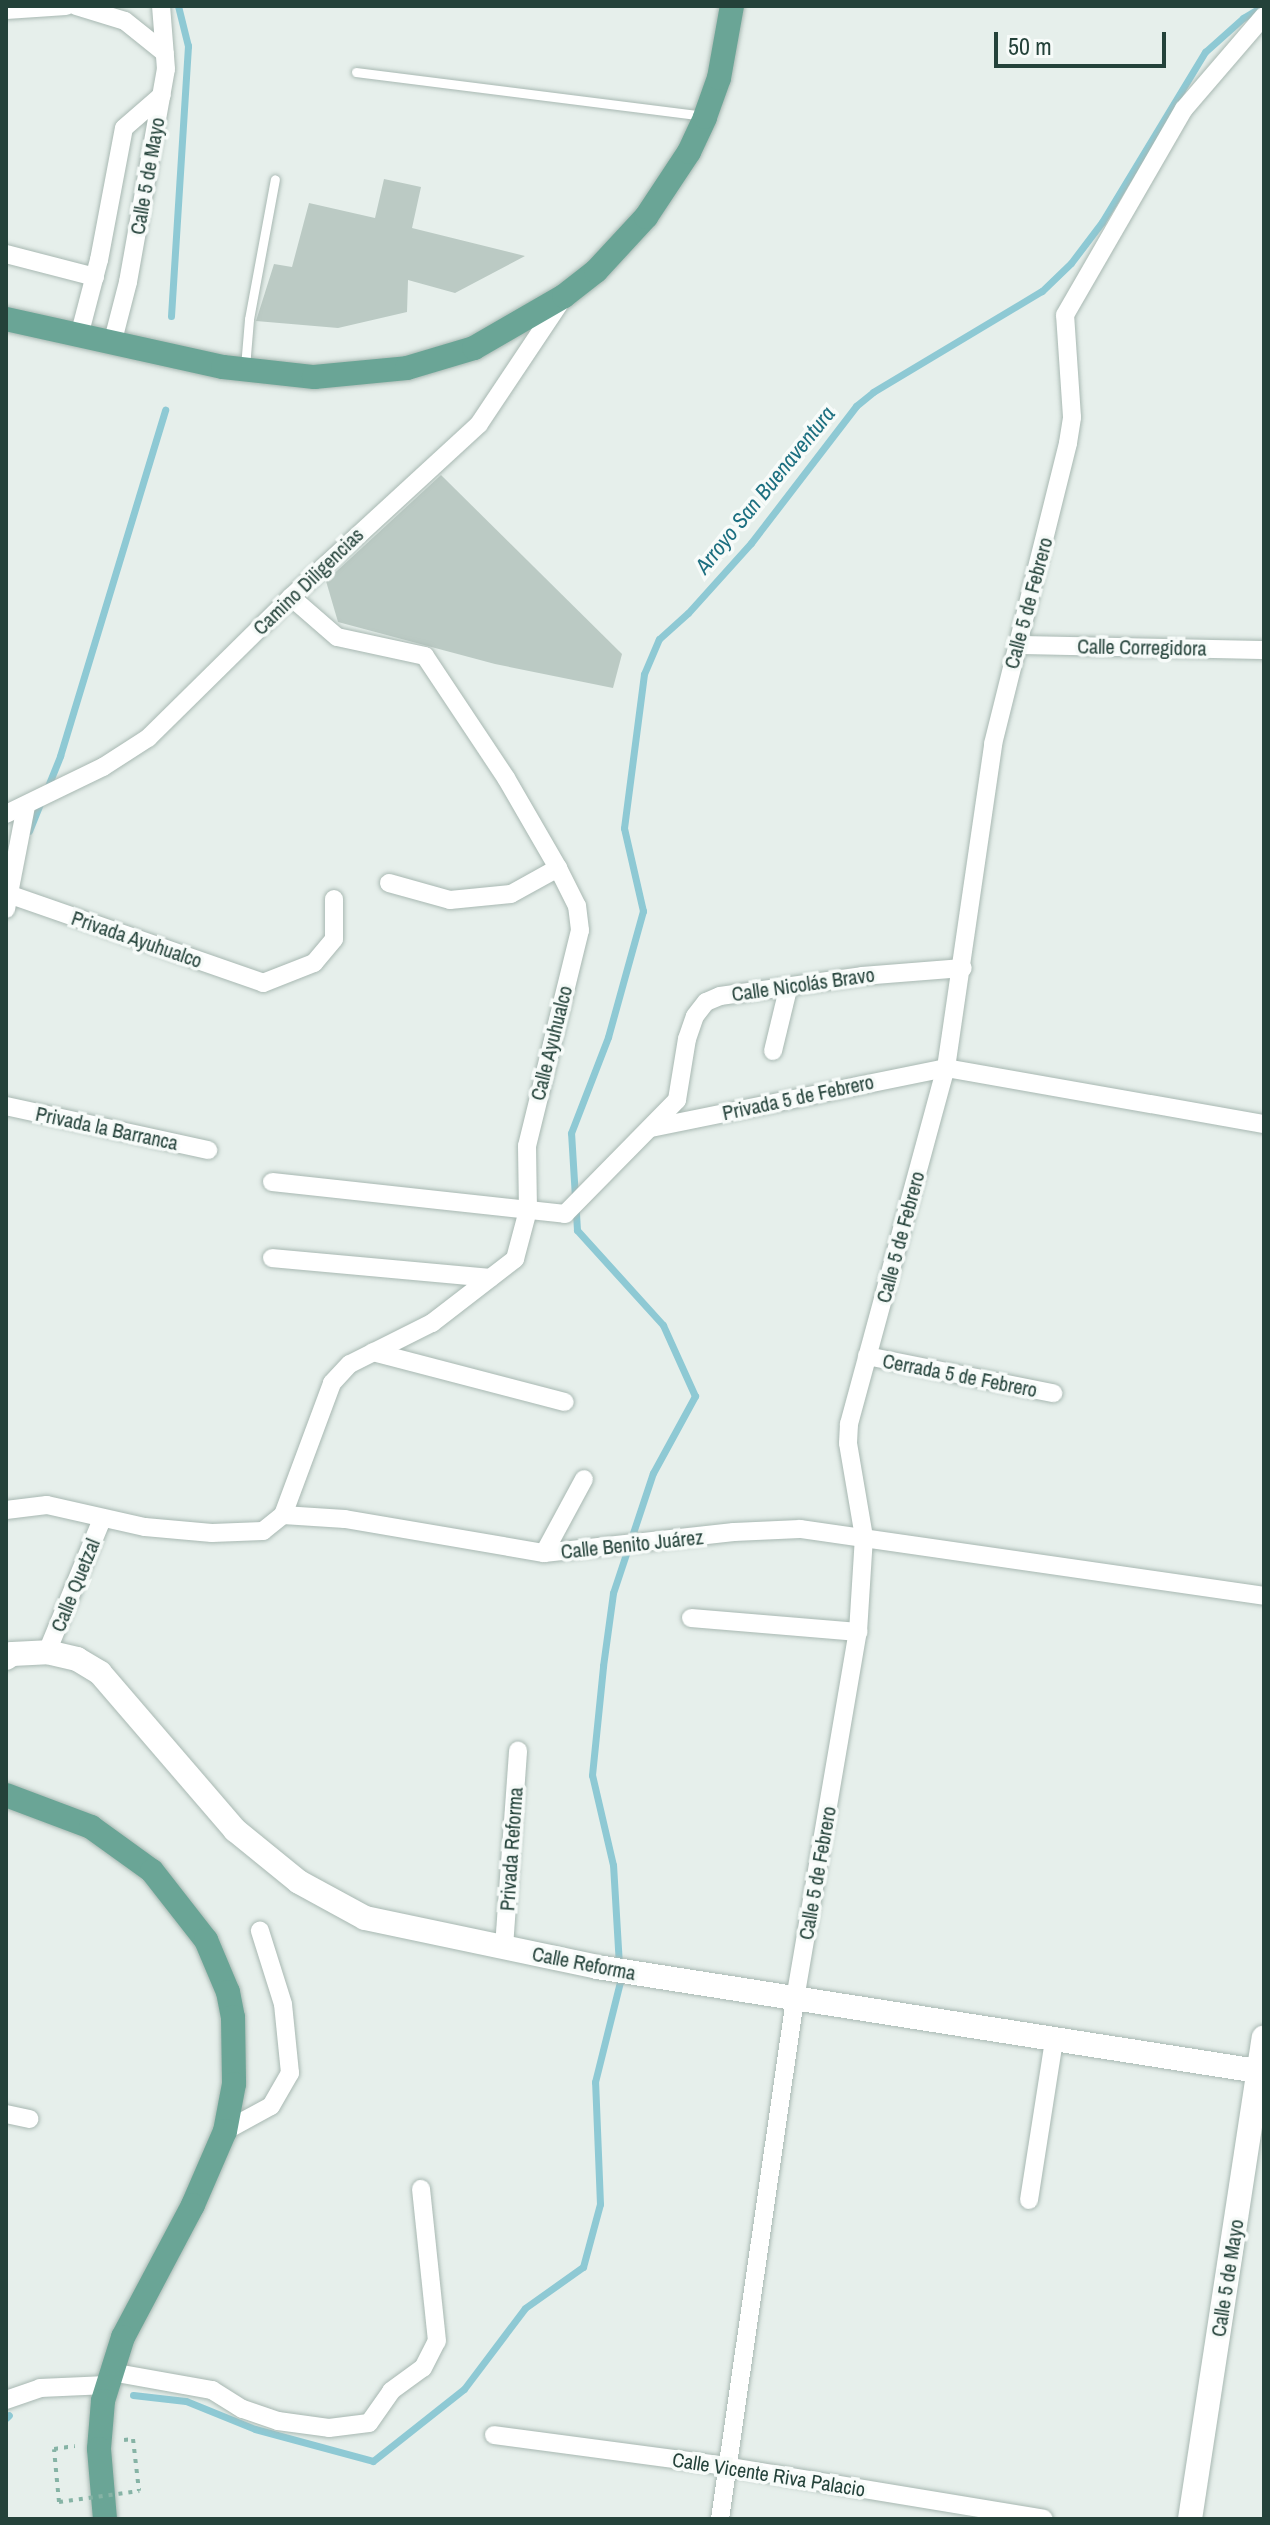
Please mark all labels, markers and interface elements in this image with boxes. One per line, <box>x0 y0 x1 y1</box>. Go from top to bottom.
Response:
scale bar <box>998 16 1170 66</box>
text: 50 m <box>1008 30 1052 62</box>
street label: Calle 5 de Mayo <box>125 116 169 236</box>
water label: Arroyo San Buenaventura <box>689 401 841 579</box>
street label: Camino Diligencias <box>248 522 368 640</box>
street label: Calle 5 de Febrero <box>999 535 1057 671</box>
street label: Calle Corregidora <box>1077 634 1207 660</box>
street label: Privada Ayuhualco <box>68 905 206 973</box>
street label: Calle Nicolás Bravo <box>730 962 876 1006</box>
street label: Calle Ayuhualco <box>525 983 577 1103</box>
street label: Privada 5 de Febrero <box>720 1069 876 1125</box>
street label: Privada la Barranca <box>34 1101 180 1155</box>
street label: Calle 5 de Febrero <box>871 1169 929 1305</box>
street label: Cerrada 5 de Febrero <box>881 1348 1039 1402</box>
street label: Calle Benito Juárez <box>560 1525 704 1563</box>
street label: Calle Quetzal <box>45 1535 105 1635</box>
street label: Privada Reforma <box>495 1786 527 1912</box>
street label: Calle 5 de Febrero <box>793 1804 841 1942</box>
street label: Calle Reforma <box>530 1941 638 1985</box>
street label: Calle 5 de Mayo <box>1206 2218 1248 2338</box>
street label: Calle Vicente Riva Palacio <box>671 2447 867 2501</box>

